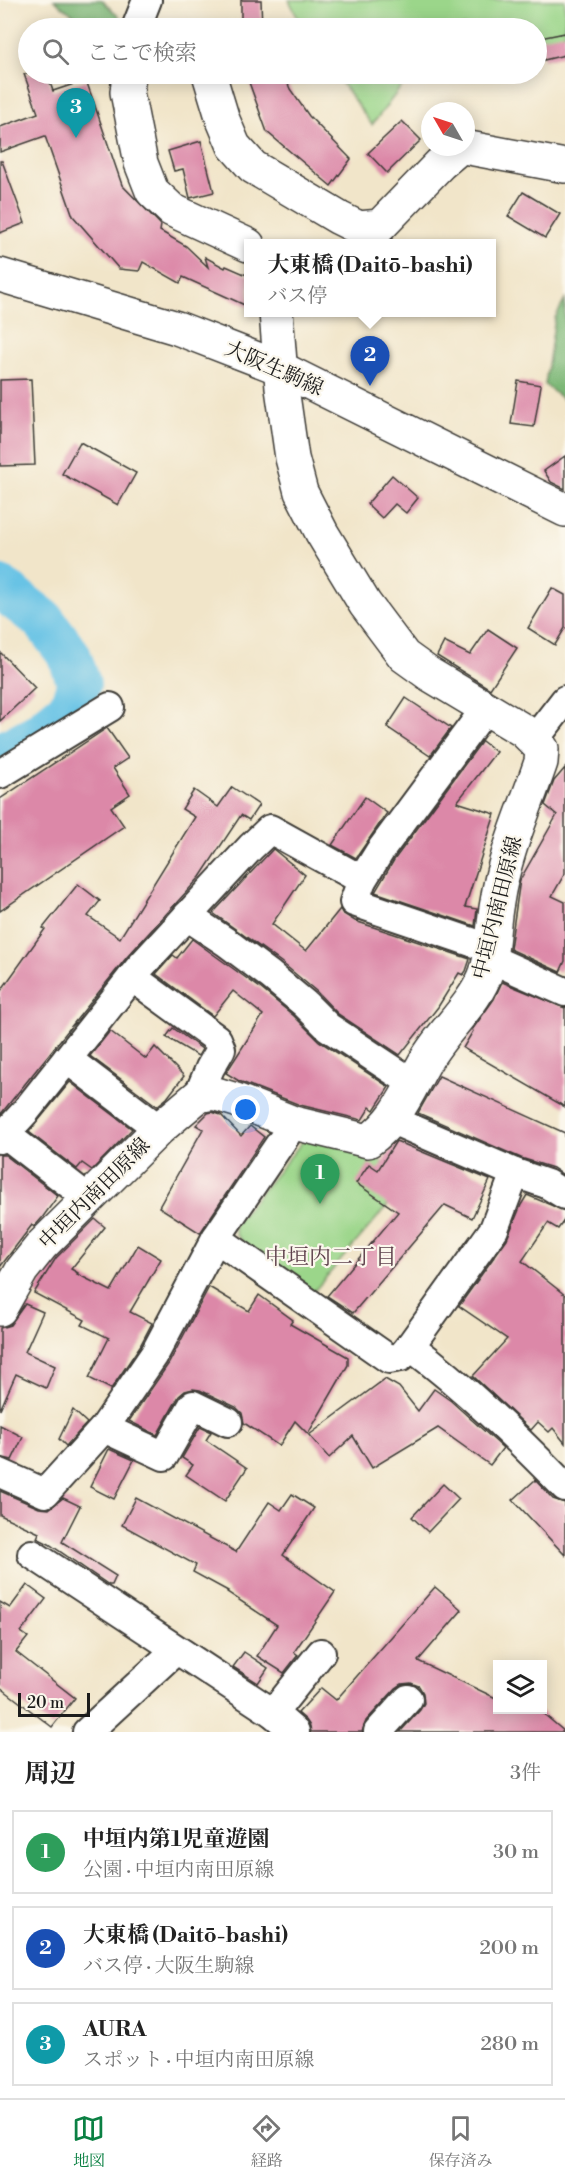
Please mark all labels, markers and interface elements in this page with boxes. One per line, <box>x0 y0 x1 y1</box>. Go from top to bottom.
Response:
search box <box>18 18 547 84</box>
icon: search <box>39 35 72 68</box>
text: ここで検索 <box>87 40 197 67</box>
pin: 3 <box>56 88 96 138</box>
north arrow <box>421 102 475 156</box>
popup <box>244 239 496 317</box>
text: 大東橋 (Daitō-bashi) <box>267 252 473 279</box>
text: バス停 <box>267 284 327 309</box>
street label: 大阪生駒線 <box>221 336 327 402</box>
pin: 2 <box>350 336 389 386</box>
street label: 中垣内南田原線 <box>468 834 528 982</box>
your location <box>231 1095 260 1124</box>
street label: 中垣内南田原線 <box>34 1133 156 1255</box>
pin: 1 <box>300 1154 340 1204</box>
district label: 中垣内二丁目 <box>265 1244 397 1271</box>
map controls <box>493 1660 547 1714</box>
button: layers <box>493 1660 547 1714</box>
scale bar <box>18 1690 90 1718</box>
text: 20 m <box>27 1693 64 1713</box>
text: 周辺 <box>24 1758 76 1790</box>
text: 3件 <box>510 1761 541 1786</box>
text: 中垣内第1児童遊園 <box>83 1826 270 1853</box>
text: 1 <box>41 1840 50 1865</box>
text: 30 m <box>493 1840 539 1865</box>
text: 公園 · 中垣内南田原線 <box>83 1858 275 1883</box>
text: 大東橋 (Daitō-bashi) <box>83 1922 288 1949</box>
text: 2 <box>39 1936 52 1961</box>
text: 200 m <box>479 1936 539 1961</box>
text: バス停 · 大阪生駒線 <box>83 1954 255 1979</box>
text: AURA <box>83 2016 146 2043</box>
text: 3 <box>39 2032 52 2057</box>
text: 280 m <box>480 2032 539 2057</box>
text: スポット · 中垣内南田原線 <box>83 2048 315 2073</box>
tab: 地図 <box>72 2112 105 2171</box>
tab: 経路 <box>250 2112 283 2171</box>
tab: 保存済み <box>428 2112 492 2171</box>

